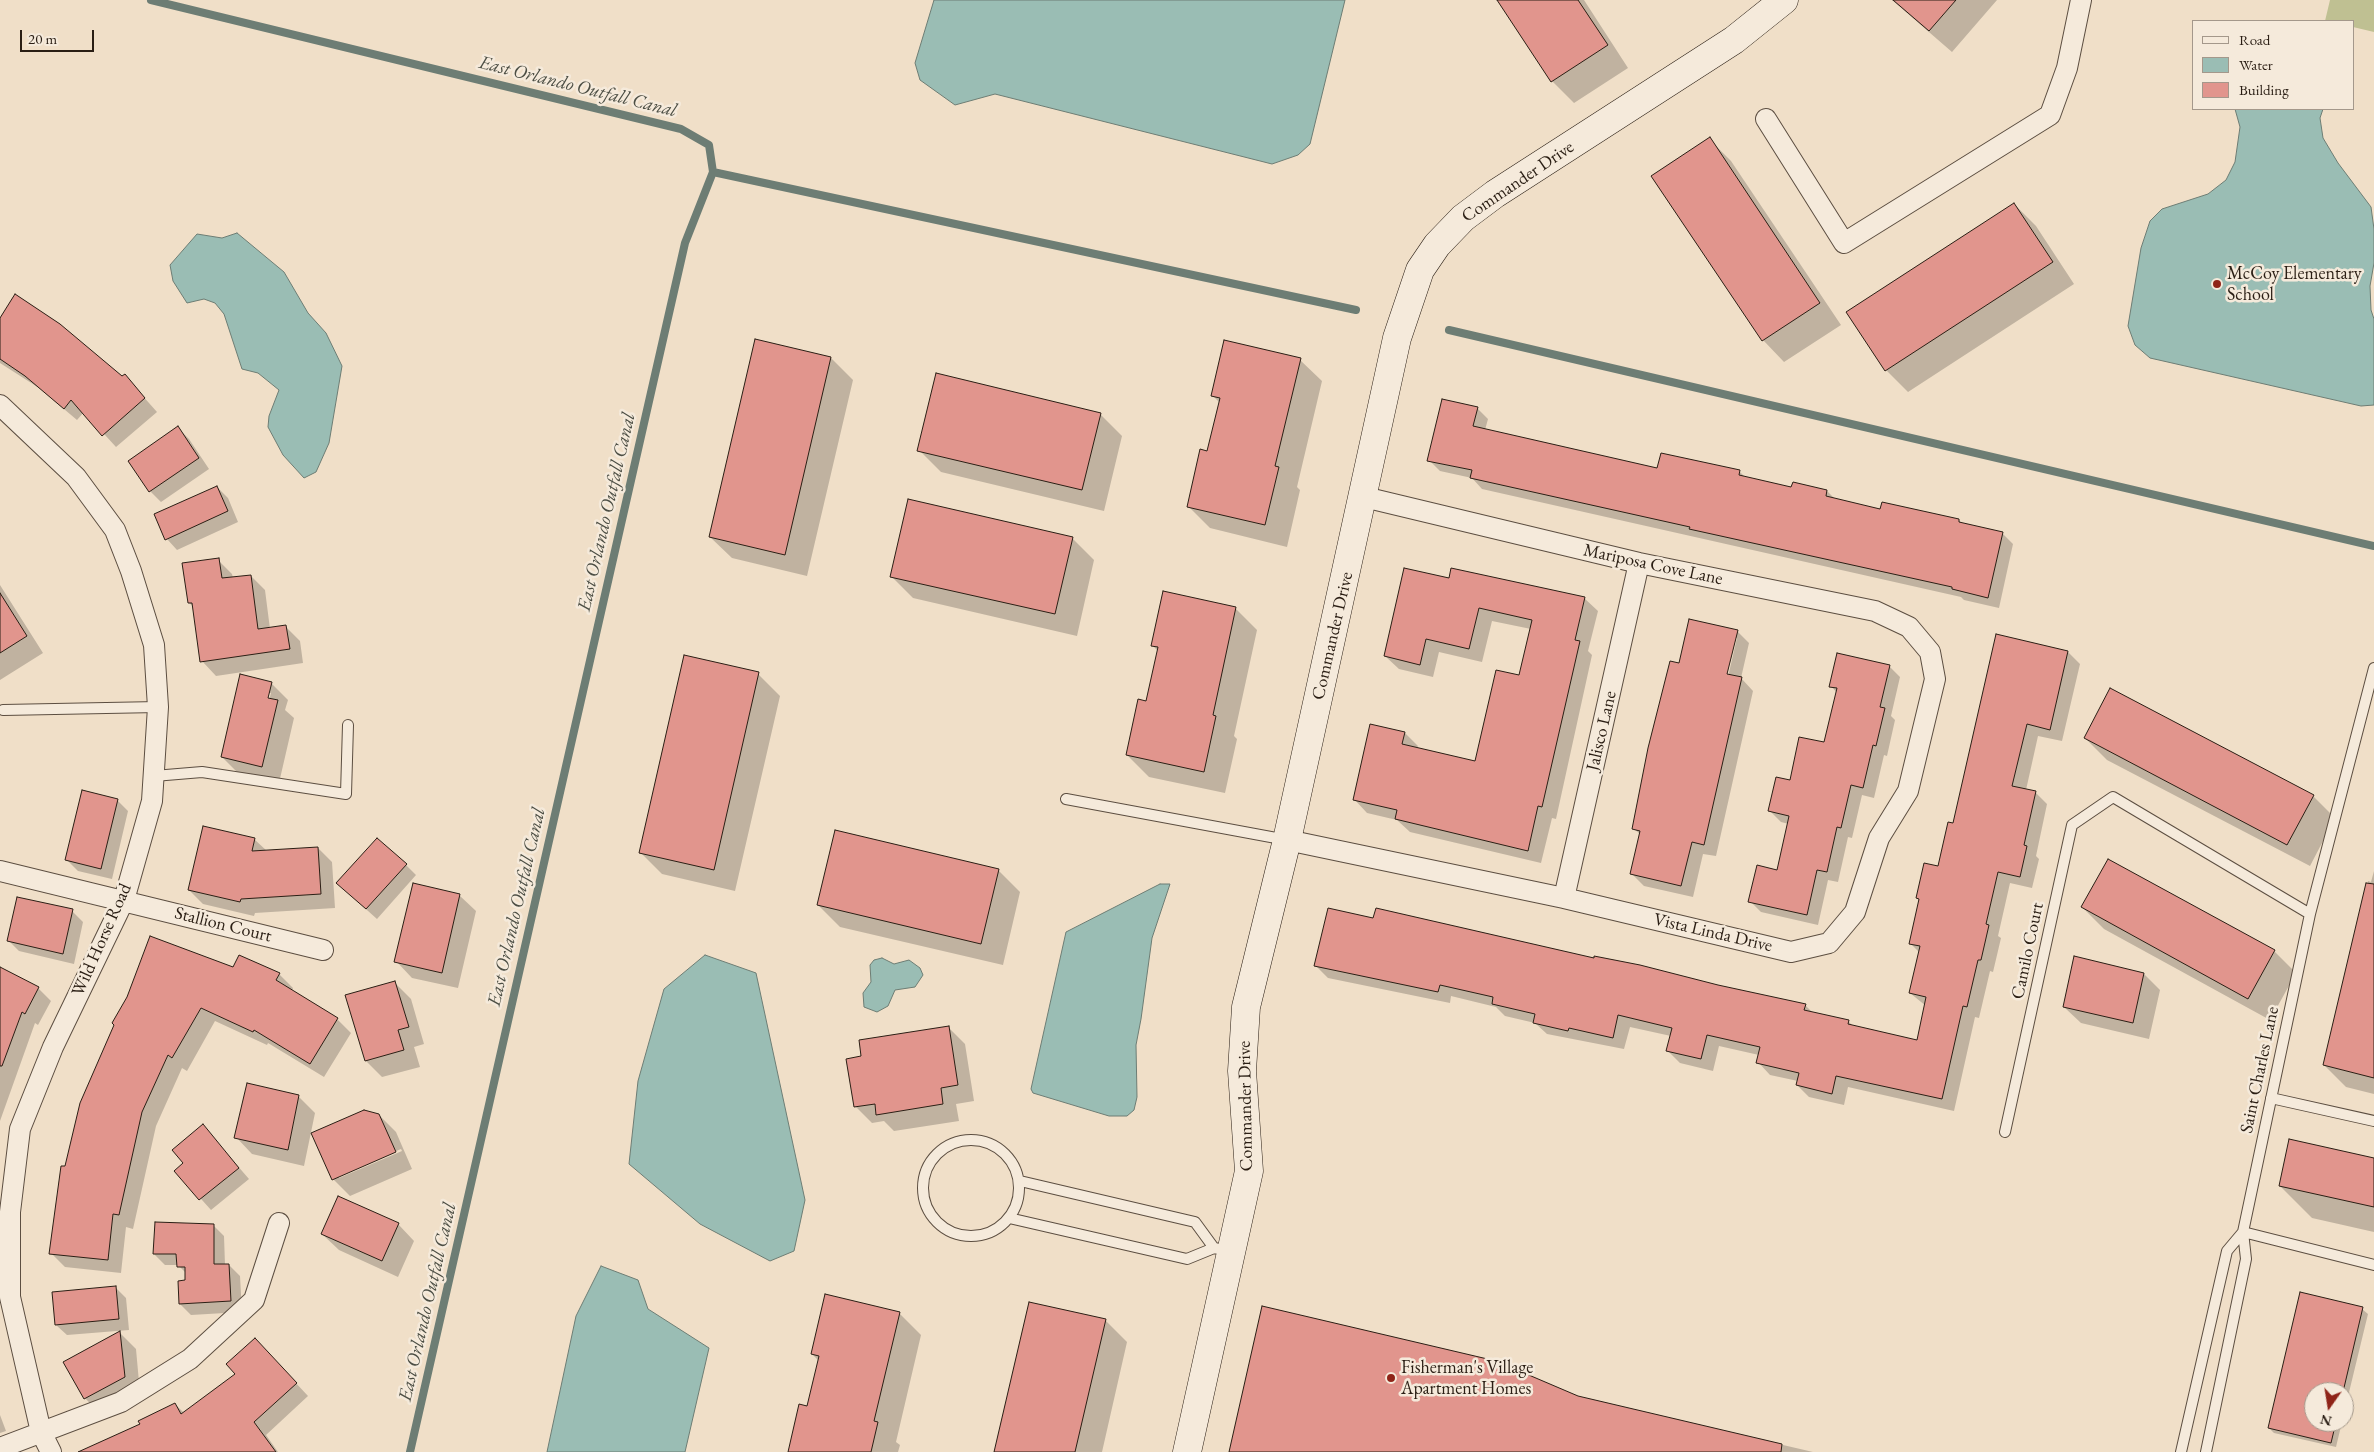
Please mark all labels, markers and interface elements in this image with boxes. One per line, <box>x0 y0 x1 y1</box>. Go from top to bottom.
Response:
scale bar <box>22 20 96 52</box>
legend <box>2192 20 2354 110</box>
text: 20 m <box>28 29 57 48</box>
text: Road <box>2239 30 2270 49</box>
water label: East Orlando Outfall Canal <box>477 51 679 123</box>
text: Water <box>2239 55 2273 74</box>
text: Building <box>2239 80 2289 99</box>
street label: Commander Drive <box>1458 137 1578 227</box>
place label: McCoy Elementary School <box>2227 263 2362 306</box>
marker: McCoy Elementary School <box>2211 278 2223 290</box>
water label: East Orlando Outfall Canal <box>573 411 641 613</box>
street label: Mariposa Cove Lane <box>1581 540 1725 590</box>
street label: Commander Drive <box>1308 570 1358 702</box>
street label: Jalisco Lane <box>1582 689 1622 773</box>
water label: East Orlando Outfall Canal <box>483 806 551 1008</box>
street label: Wild Horse Road <box>67 880 137 1000</box>
street label: Camilo Court <box>2007 901 2049 1001</box>
street label: Stallion Court <box>172 903 274 947</box>
street label: Vista Linda Drive <box>1652 909 1774 957</box>
street label: Saint Charles Lane <box>2236 1005 2284 1135</box>
street label: Commander Drive <box>1234 1041 1258 1171</box>
water label: East Orlando Outfall Canal <box>394 1201 462 1403</box>
place label: Fisherman's Village Apartment Homes <box>1401 1357 1533 1400</box>
marker: Fisherman's Village Apartment Homes <box>1385 1372 1397 1384</box>
north arrow <box>2304 1382 2354 1432</box>
text: N <box>2318 1411 2333 1431</box>

